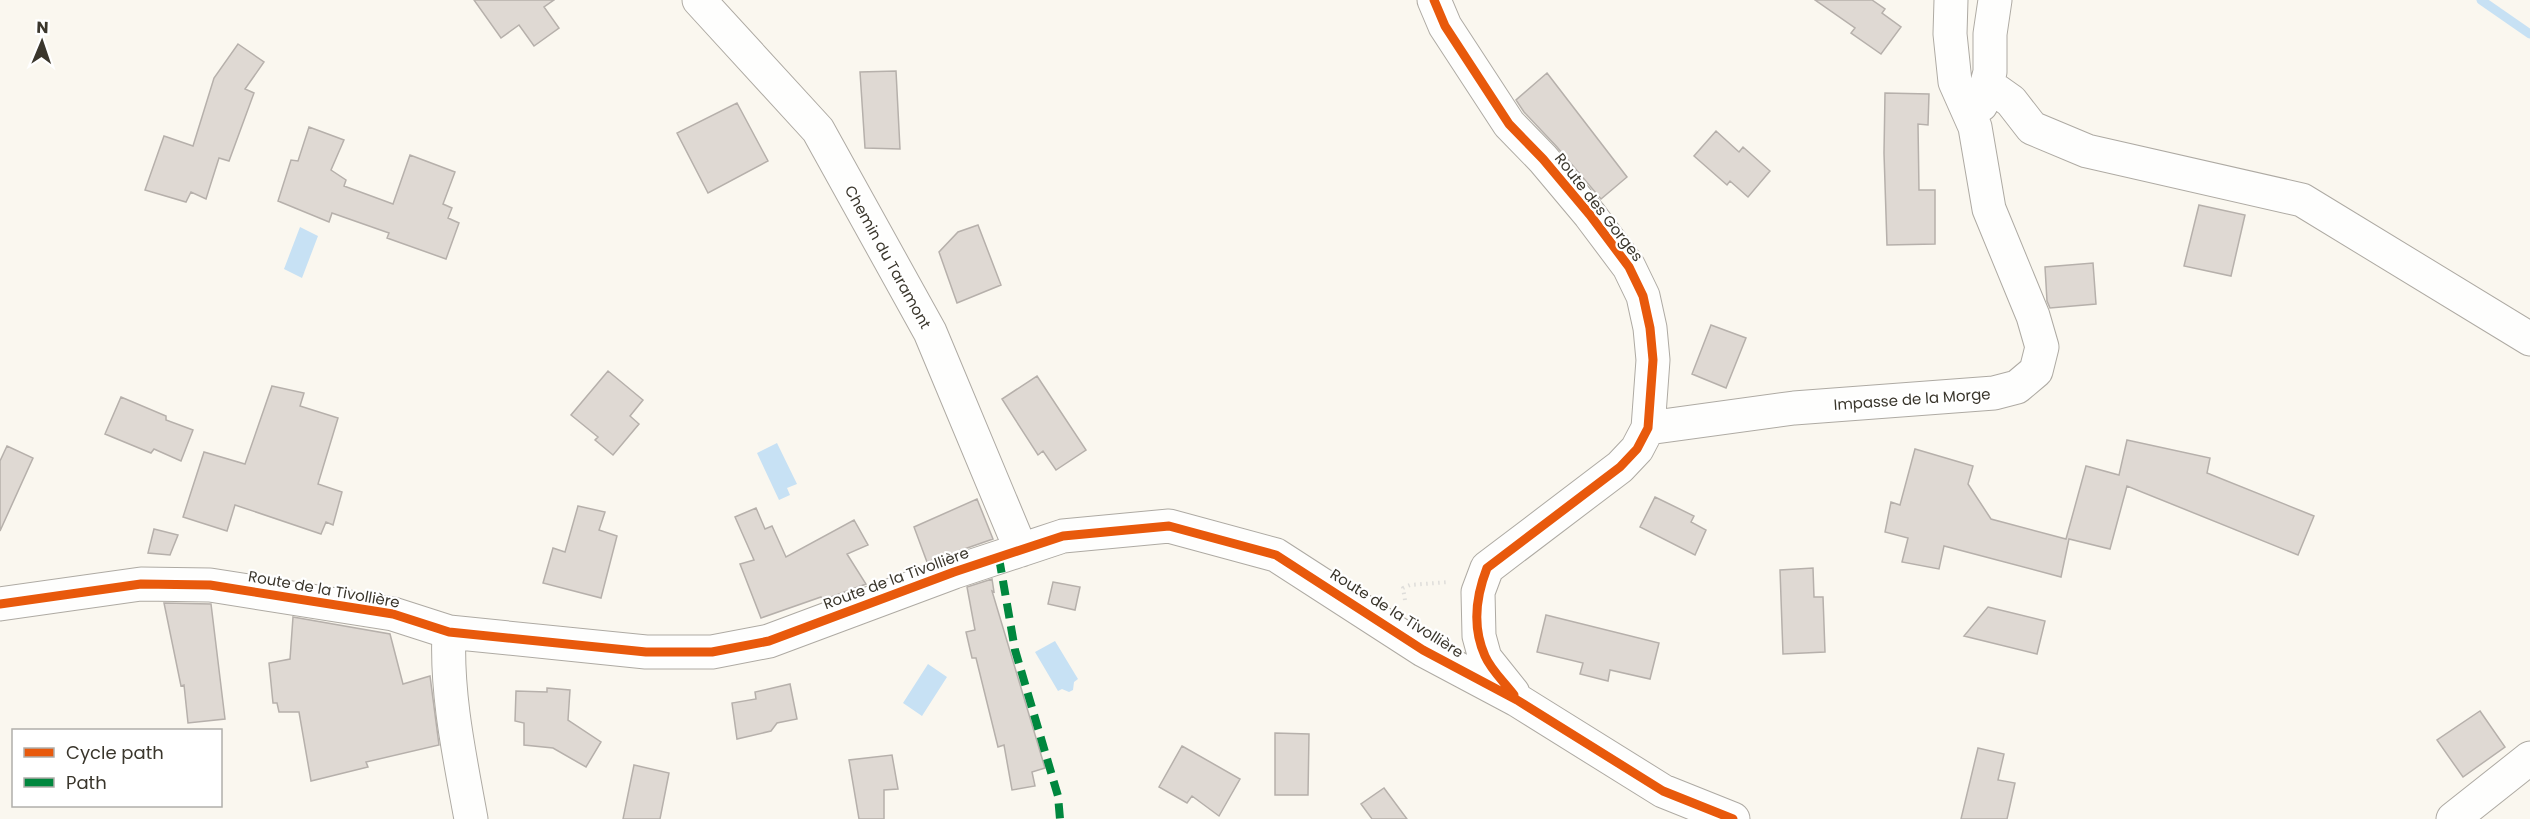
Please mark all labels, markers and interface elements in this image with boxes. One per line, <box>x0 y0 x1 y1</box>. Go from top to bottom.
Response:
north arrow <box>12 12 72 72</box>
text: N <box>36 16 49 39</box>
street label: Route des Gorges <box>1550 148 1648 266</box>
street label: Chemin du Taramont <box>840 181 936 333</box>
street label: Impasse de la Morge <box>1833 383 1991 415</box>
street label: Route de la Tivollière <box>820 542 972 614</box>
street label: Route de la Tivollière <box>1326 563 1468 663</box>
street label: Route de la Tivollière <box>247 565 401 613</box>
legend <box>12 729 222 807</box>
text: Cycle path <box>66 740 164 765</box>
text: Path <box>66 770 107 795</box>

